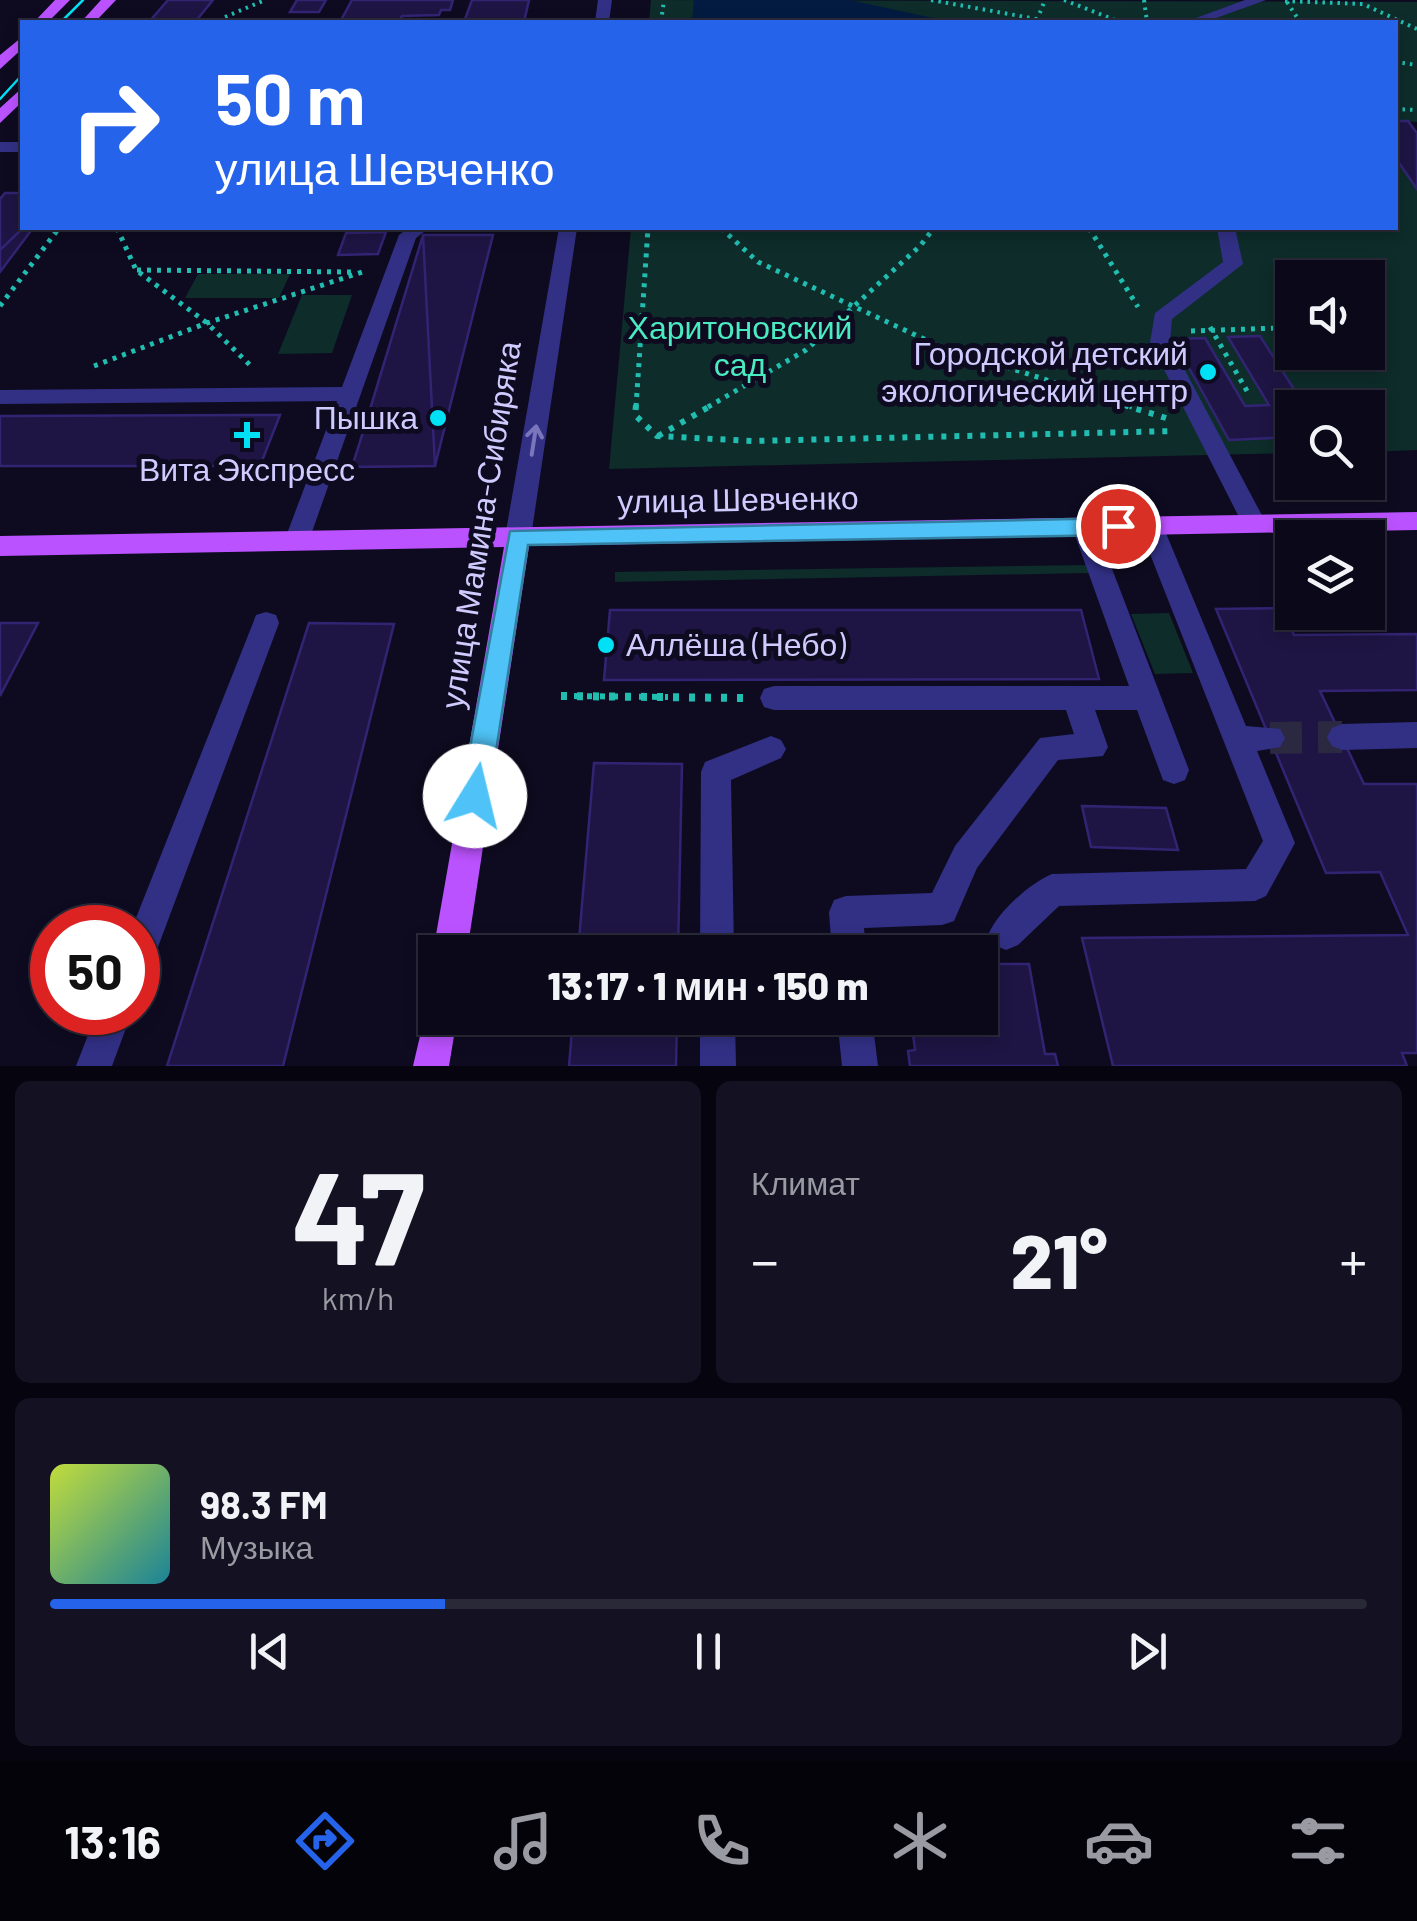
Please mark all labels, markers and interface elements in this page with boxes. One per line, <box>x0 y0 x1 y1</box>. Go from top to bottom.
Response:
text: 50 m <box>215 55 365 139</box>
icon: right <box>50 60 180 190</box>
text: улица Шевченко <box>215 140 554 194</box>
map controls <box>1275 260 1385 630</box>
button: sound <box>1275 260 1385 370</box>
park label: Харитоновский сад <box>628 307 852 383</box>
place label: Городской детский экологический центр <box>881 333 1188 409</box>
street label: улица Мамина-Сибиряка <box>431 338 528 711</box>
marker: Городской детский экологический центр <box>1197 361 1219 383</box>
button: search <box>1275 390 1385 500</box>
place label: Пышка <box>314 397 418 435</box>
marker: Пышка <box>427 407 449 429</box>
marker: Вита Экспресс <box>236 424 258 446</box>
one-way arrow <box>525 425 543 457</box>
place label: Вита Экспресс <box>139 449 355 488</box>
street label: улица Шевченко <box>617 477 859 520</box>
pin <box>1076 484 1161 569</box>
icon: arrive <box>1091 499 1146 554</box>
button: layers <box>1275 520 1385 630</box>
place label: Аллёша (Небо) <box>626 624 846 662</box>
marker: Аллёша (Небо) <box>595 634 617 656</box>
position arrow <box>423 744 527 848</box>
speed limit sign: 50 <box>30 905 160 1035</box>
text: 13:17 · 1 мин · 150 m <box>547 962 869 1008</box>
text: 47 <box>291 1135 425 1291</box>
text: Климат <box>751 1163 860 1201</box>
text: 21° <box>1010 1214 1108 1304</box>
text: − <box>751 1226 779 1292</box>
text: + <box>1339 1226 1367 1292</box>
text: km/h <box>322 1278 394 1316</box>
text: 98.3 FM <box>200 1481 328 1527</box>
text: Музыка <box>200 1527 313 1565</box>
icon: previous <box>242 1624 297 1679</box>
icon: pause <box>681 1624 736 1679</box>
icon: next <box>1120 1624 1175 1679</box>
icon: directions <box>290 1806 360 1876</box>
icon: music <box>488 1806 558 1876</box>
icon: phone <box>687 1806 757 1876</box>
icon: climate <box>885 1806 955 1876</box>
icon: car <box>1084 1806 1154 1876</box>
icon: filters <box>1283 1806 1353 1876</box>
text: 13:16 <box>64 1814 161 1868</box>

